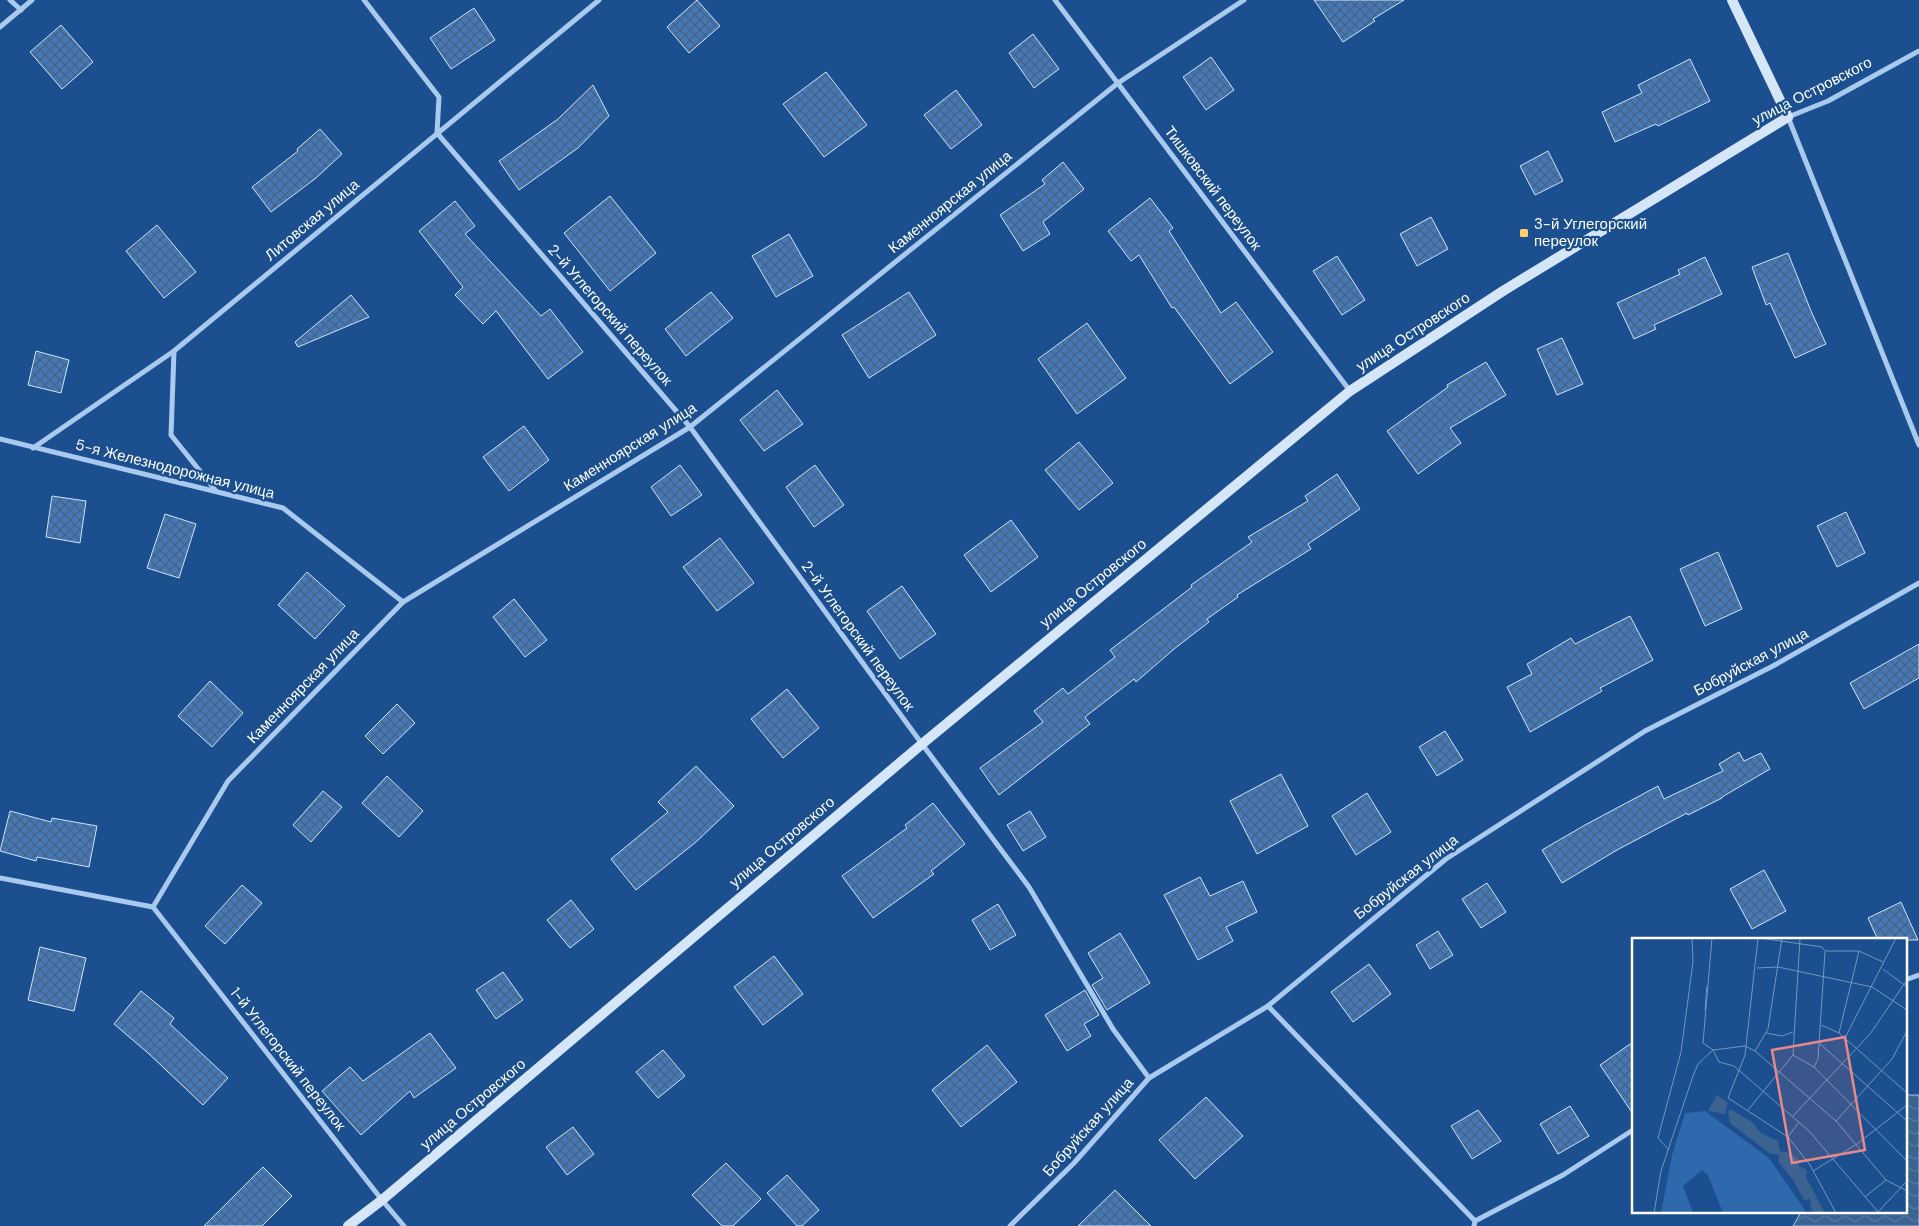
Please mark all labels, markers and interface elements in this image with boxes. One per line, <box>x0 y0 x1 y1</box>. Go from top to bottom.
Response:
street label: улица Островского <box>1749 52 1875 130</box>
street label: Тишковский переулок <box>1160 122 1267 254</box>
street label: Каменноярская улица <box>884 146 1016 258</box>
street label: Литовская улица <box>261 174 364 265</box>
place label: 3-й Углегорский переулок <box>1534 214 1647 251</box>
marker: 3-й Углегорский переулок <box>1518 227 1530 239</box>
street label: 2-й Углегорский переулок <box>543 240 677 390</box>
street label: улица Островского <box>1352 288 1474 376</box>
street label: Каменноярская улица <box>560 398 701 496</box>
street label: 5-я Железнодорожная улица <box>73 435 277 504</box>
street label: улица Островского <box>1035 534 1151 632</box>
street label: 2-й Углегорский переулок <box>797 557 919 715</box>
street label: Каменноярская улица <box>243 623 364 748</box>
street label: Бобруйская улица <box>1690 623 1812 701</box>
street label: улица Островского <box>725 792 839 892</box>
street label: Бобруйская улица <box>1350 830 1463 924</box>
inset map <box>1632 938 1906 1214</box>
street label: 1-й Углегорский переулок <box>226 983 351 1135</box>
street label: улица Островского <box>416 1054 530 1154</box>
street label: Бобруйская улица <box>1038 1073 1138 1181</box>

